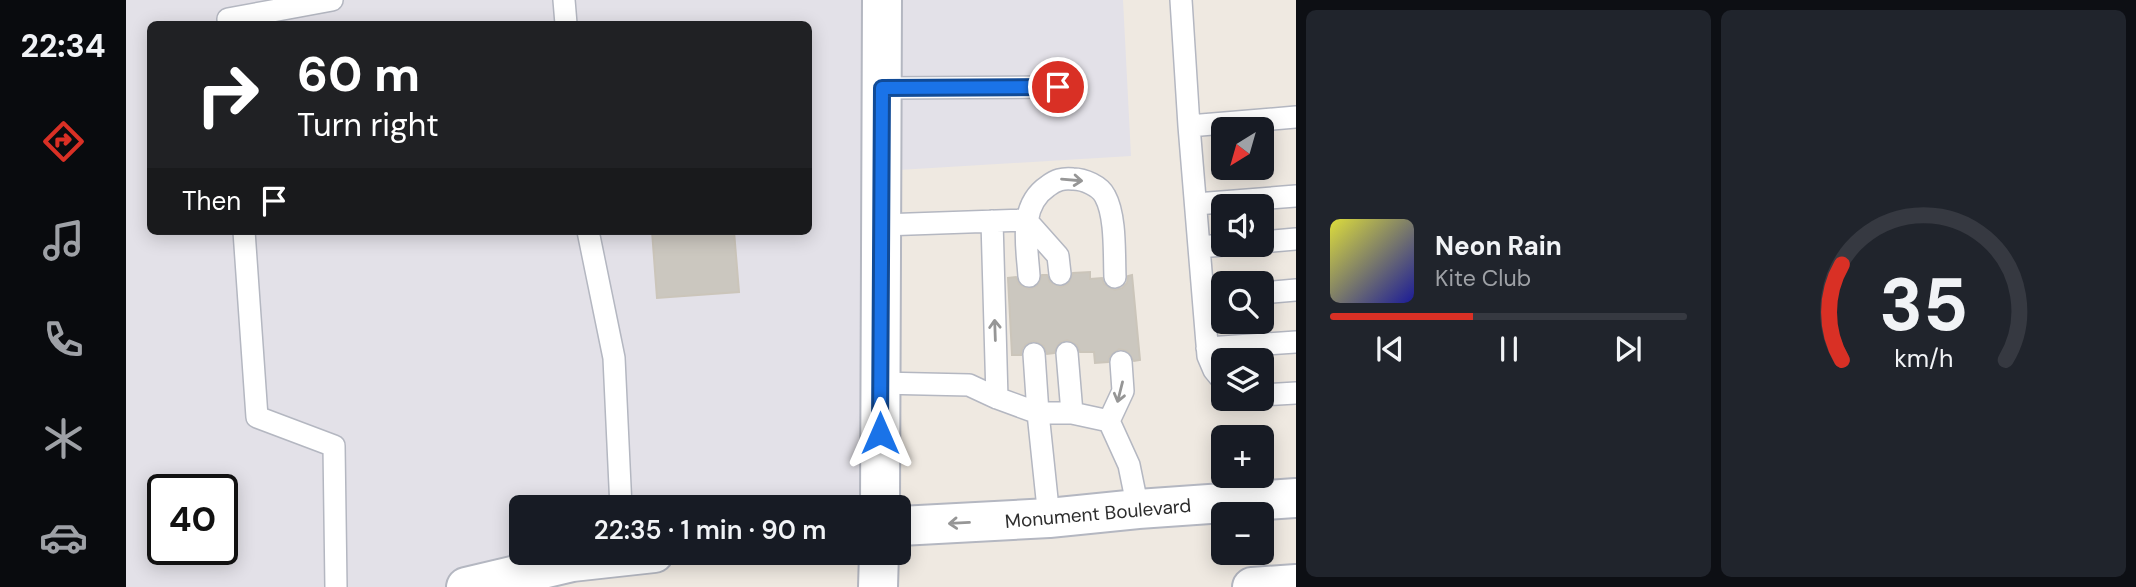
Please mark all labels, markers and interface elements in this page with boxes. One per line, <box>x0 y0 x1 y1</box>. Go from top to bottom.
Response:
text: 22:34 <box>20 25 106 67</box>
text: 60 m <box>297 42 420 106</box>
icon: right <box>182 49 273 140</box>
pin <box>1028 57 1088 117</box>
icon: arrive <box>1039 68 1077 106</box>
text: Turn right <box>297 104 439 146</box>
icon: directions <box>39 117 88 166</box>
north arrow <box>1211 117 1274 180</box>
map controls <box>1211 117 1274 565</box>
one-way arrow <box>1060 174 1082 187</box>
icon: arrive <box>255 182 293 220</box>
text: Then <box>182 184 241 218</box>
button: sound <box>1211 194 1274 257</box>
icon: music <box>39 216 88 265</box>
text: Neon Rain <box>1435 229 1562 263</box>
text: 35 <box>1879 258 1968 353</box>
text: Kite Club <box>1435 263 1531 293</box>
button: search <box>1211 271 1274 334</box>
icon: phone <box>39 315 88 364</box>
one-way arrow <box>989 319 1002 342</box>
icon: previous <box>1371 330 1409 368</box>
icon: pause <box>1490 330 1528 368</box>
icon: next <box>1609 330 1647 368</box>
text: km/h <box>1894 341 1953 374</box>
button: layers <box>1211 348 1274 411</box>
one-way arrow <box>1113 381 1126 403</box>
position arrow <box>843 396 917 470</box>
icon: climate <box>39 414 88 463</box>
button: + <box>1211 425 1274 488</box>
speed limit sign: 40 <box>147 474 238 565</box>
street label: Monument Boulevard <box>1004 493 1192 534</box>
button: − <box>1211 502 1274 565</box>
icon: car <box>39 513 88 562</box>
text: 22:35 · 1 min · 90 m <box>594 513 826 547</box>
one-way arrow <box>948 516 971 529</box>

